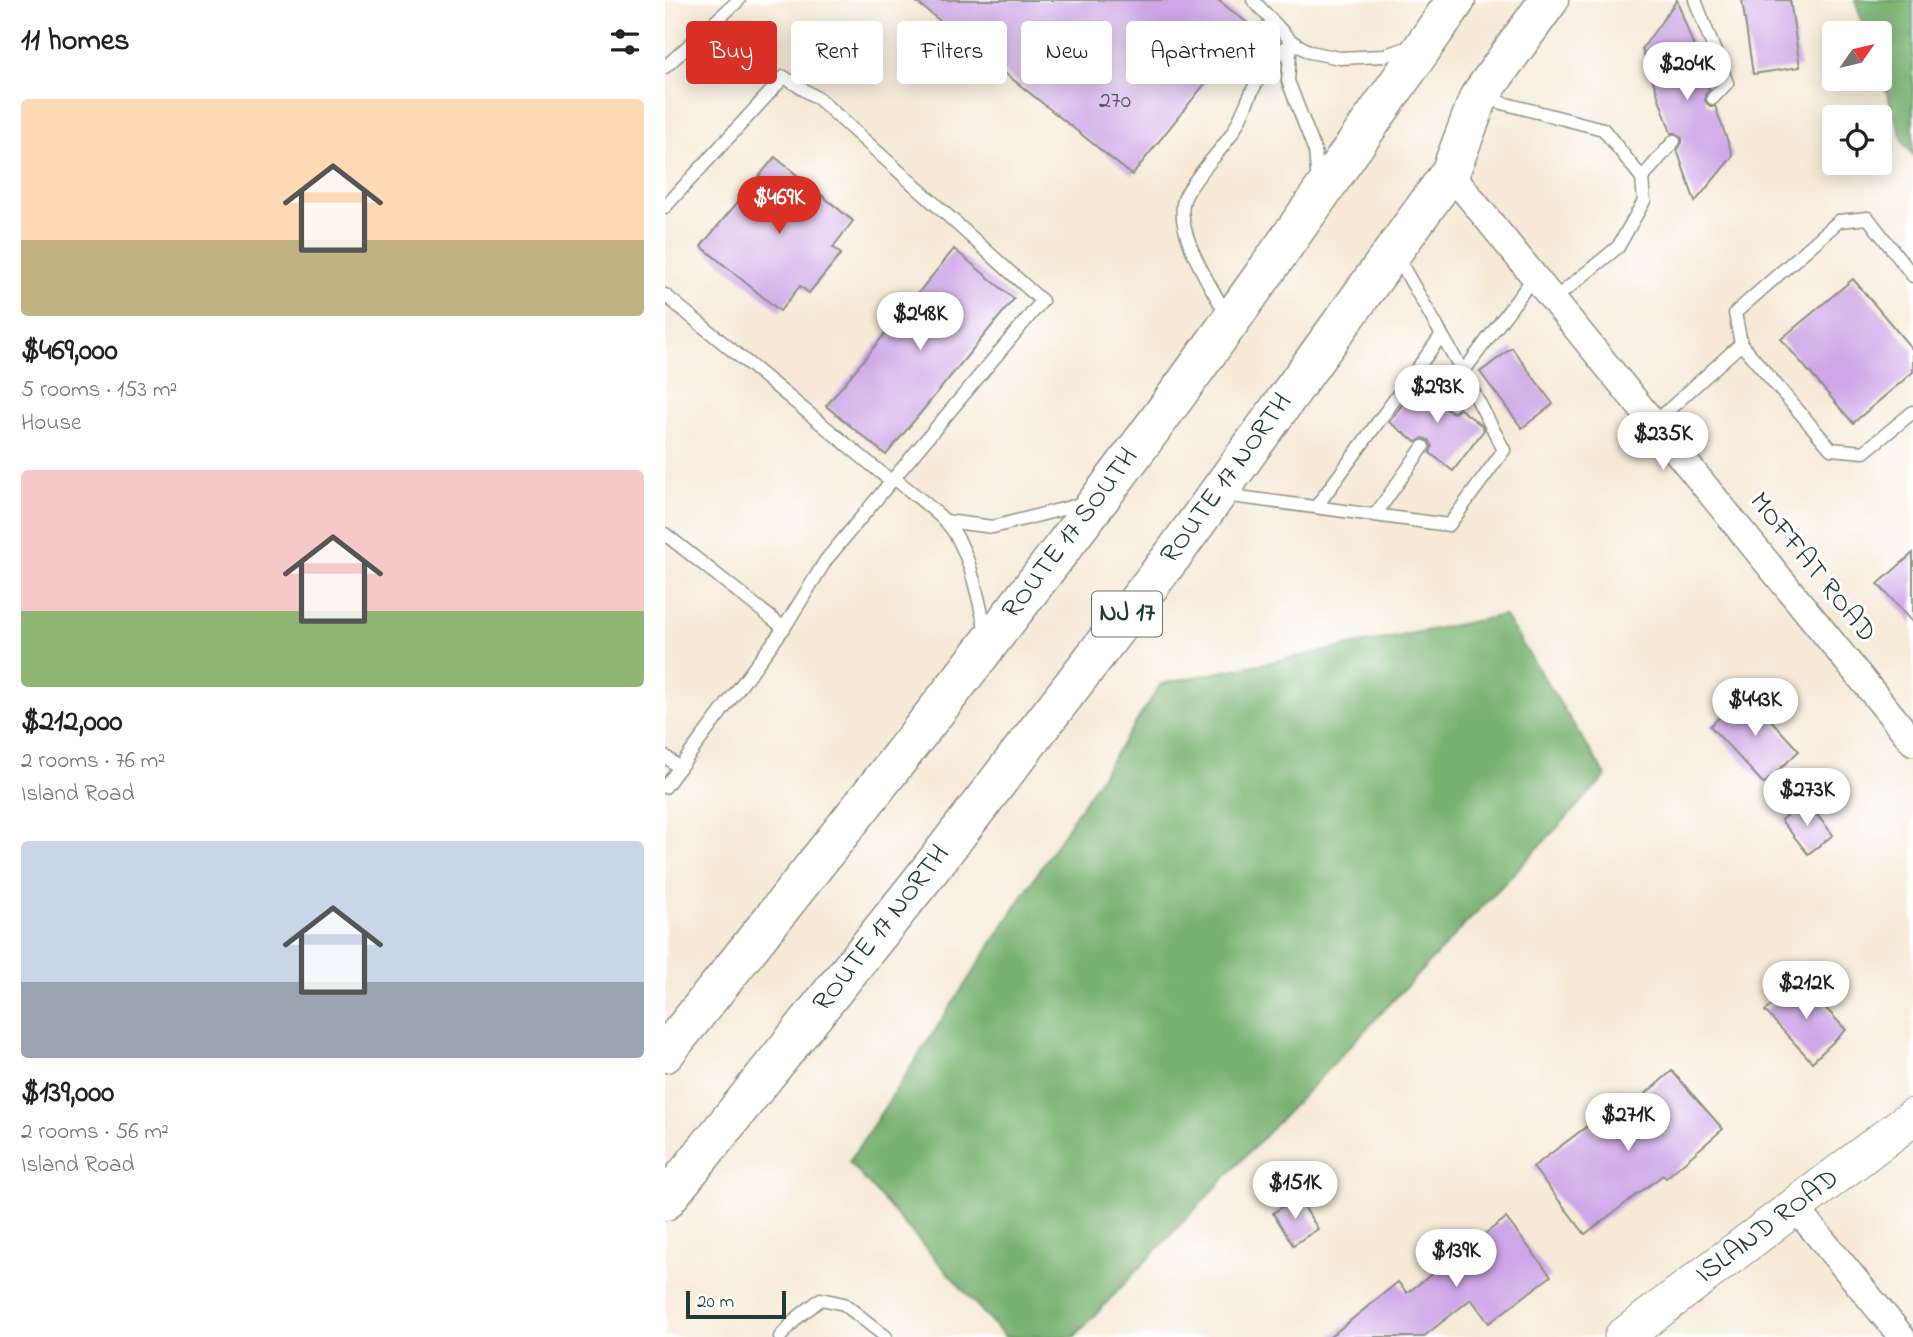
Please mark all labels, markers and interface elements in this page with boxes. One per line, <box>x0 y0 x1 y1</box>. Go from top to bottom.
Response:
text: 11 homes <box>21 20 129 64</box>
chip: Buy <box>686 21 777 84</box>
chip: Rent <box>791 21 883 84</box>
chip: Filters <box>897 21 1007 84</box>
chip: New <box>1021 21 1112 84</box>
chip: Apartment <box>1126 21 1280 84</box>
north arrow <box>1822 21 1892 91</box>
map controls <box>1822 21 1892 175</box>
icon: filters <box>606 23 644 61</box>
pin: $204K <box>1638 42 1736 102</box>
text: $204K <box>1659 48 1715 81</box>
house number: 270 <box>1099 84 1131 119</box>
button: locate <box>1822 105 1892 175</box>
icon: home <box>270 145 396 271</box>
pin: $469K <box>730 176 828 236</box>
text: $469K <box>753 182 805 215</box>
pin: $248K <box>871 292 969 352</box>
text: $248K <box>893 298 947 331</box>
text: $469,000 <box>21 330 118 374</box>
pin: $293K <box>1388 366 1486 425</box>
text: $293K <box>1411 371 1463 404</box>
text: 5 rooms · 153 m² <box>21 374 177 407</box>
street label: ROUTE 17 NORTH <box>1151 385 1303 573</box>
text: House <box>21 407 81 440</box>
pin: $235K <box>1614 412 1712 472</box>
text: $235K <box>1633 418 1693 451</box>
street label: ROUTE 17 SOUTH <box>993 440 1149 628</box>
street label: MOFFAT ROAD <box>1738 484 1886 652</box>
icon: home <box>270 516 396 642</box>
road number: NJ 17 <box>1092 592 1162 636</box>
pin: $443K <box>1706 678 1804 738</box>
text: $443K <box>1728 684 1782 717</box>
text: $212,000 <box>21 701 123 745</box>
text: 2 rooms · 76 m² <box>21 745 165 778</box>
pin: $273K <box>1758 768 1856 828</box>
text: $273K <box>1779 774 1835 807</box>
text: Island Road <box>21 778 134 811</box>
street label: ROUTE 17 NORTH <box>803 837 961 1021</box>
icon: home <box>270 887 396 1013</box>
pin: $212K <box>1757 962 1855 1021</box>
text: $212K <box>1778 967 1834 1000</box>
text: $139,000 <box>21 1072 114 1116</box>
pin: $271K <box>1579 1094 1677 1153</box>
text: $271K <box>1601 1099 1655 1132</box>
text: 2 rooms · 56 m² <box>21 1116 169 1149</box>
text: Island Road <box>21 1149 134 1182</box>
street label: ISLAND ROAD <box>1688 1159 1848 1295</box>
pin: $151K <box>1246 1162 1344 1221</box>
text: $151K <box>1269 1167 1321 1200</box>
pin: $139K <box>1407 1230 1505 1289</box>
text: $139K <box>1432 1235 1480 1268</box>
scale bar <box>686 1288 786 1320</box>
text: 20 m <box>697 1289 734 1316</box>

